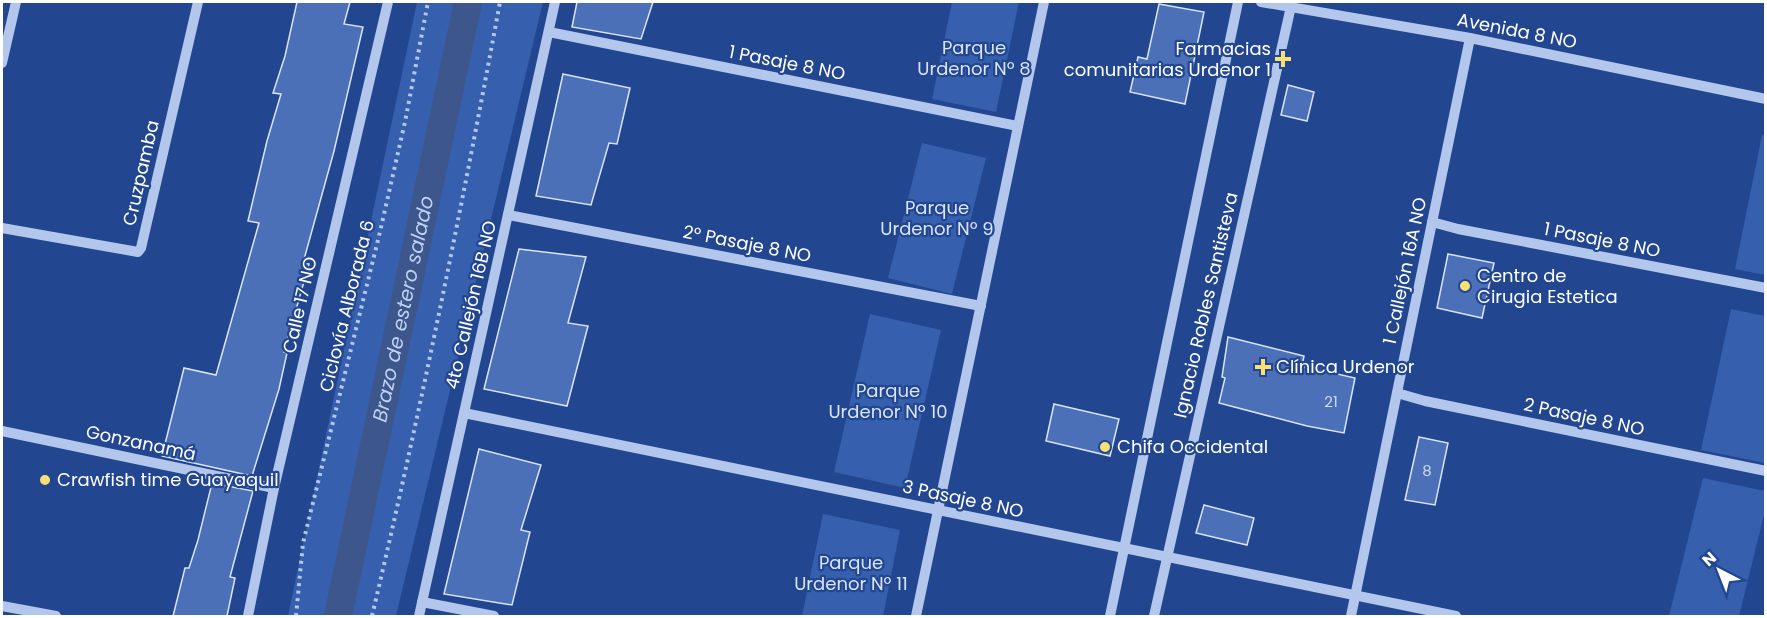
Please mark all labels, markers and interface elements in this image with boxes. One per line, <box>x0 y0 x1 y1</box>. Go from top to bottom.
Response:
street label: Avenida 8 NO <box>1455 7 1579 54</box>
park label: Parque Urdenor Nº 8 <box>917 35 1031 81</box>
place label: Farmacias comunitarias Urdenor 1 <box>1064 36 1271 82</box>
street label: 1 Pasaje 8 NO <box>727 39 847 86</box>
marker: Farmacias comunitarias Urdenor 1 <box>1276 52 1290 66</box>
street label: Cruzpamba <box>116 118 165 228</box>
street label: Ignacio Robles Santisteva <box>1167 190 1244 420</box>
water label: Brazo de estero salado <box>365 193 441 425</box>
park label: Parque Urdenor Nº 9 <box>880 195 994 241</box>
street label: 1 Callejón 16A NO <box>1377 195 1432 347</box>
street label: 1 Pasaje 8 NO <box>1542 216 1662 263</box>
street label: Ciclovía Alborada 6 <box>313 217 380 394</box>
street label: 4to Callejón 16B NO <box>439 218 502 392</box>
street label: 2° Pasaje 8 NO <box>681 219 813 268</box>
street label: Calle 17 NO <box>276 254 323 355</box>
place label: Centro de Cirugia Estetica <box>1477 263 1618 309</box>
marker: Centro de Cirugia Estetica <box>1458 279 1472 293</box>
place label: Clínica Urdenor <box>1276 354 1415 379</box>
marker: Clínica Urdenor <box>1254 358 1272 376</box>
park label: Parque Urdenor Nº 10 <box>828 378 948 424</box>
house number: 21 <box>1324 391 1338 412</box>
street label: 2 Pasaje 8 NO <box>1521 392 1647 441</box>
street label: Gonzanamá <box>84 419 198 466</box>
place label: Chifa Occidental <box>1117 434 1268 459</box>
marker: Chifa Occidental <box>1098 440 1112 454</box>
house number: 8 <box>1422 460 1432 481</box>
place label: Crawfish time Guayaquil <box>57 467 279 492</box>
marker: Crawfish time Guayaquil <box>38 473 52 487</box>
street label: 3 Pasaje 8 NO <box>900 474 1026 524</box>
north arrow <box>1689 540 1749 600</box>
text: N <box>1697 547 1721 572</box>
park label: Parque Urdenor Nº 11 <box>794 550 908 596</box>

